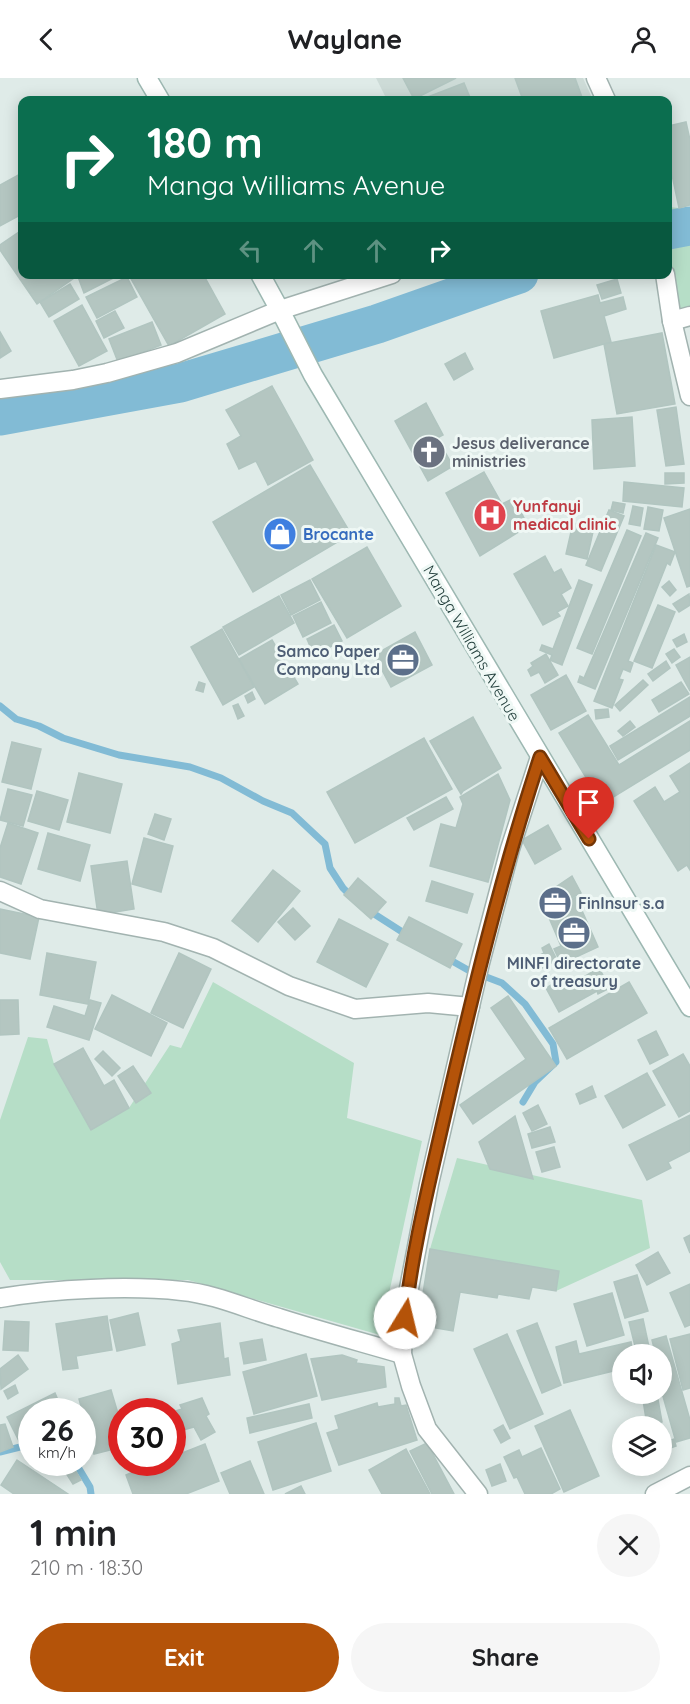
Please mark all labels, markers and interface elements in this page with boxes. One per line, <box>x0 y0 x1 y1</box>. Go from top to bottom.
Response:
text: Waylane <box>288 22 402 56</box>
icon: back <box>30 23 63 56</box>
icon: person <box>627 23 660 56</box>
text: 180 m <box>147 116 263 169</box>
icon: right <box>48 120 126 198</box>
text: Manga Williams Avenue <box>147 168 445 202</box>
icon: left <box>234 234 267 267</box>
icon: ahead <box>297 234 330 267</box>
icon: ahead <box>360 234 393 267</box>
icon: right <box>423 234 456 267</box>
place label: Jesus deliverance ministries <box>452 433 590 471</box>
church icon: Jesus deliverance ministries <box>411 434 447 470</box>
place label: Yunfanyi medical clinic <box>513 496 616 534</box>
hospital icon: Yunfanyi medical clinic <box>472 497 508 533</box>
shop icon: Brocante <box>262 516 298 552</box>
place label: Brocante <box>303 524 374 544</box>
street label: Manga Williams Avenue <box>419 561 525 725</box>
place label: Samco Paper Company Ltd <box>276 641 380 679</box>
office icon: Samco Paper Company Ltd <box>385 642 421 678</box>
pin <box>563 777 614 839</box>
icon: arrive <box>572 786 605 819</box>
office icon: FinInsur s.a <box>537 885 573 921</box>
place label: FinInsur s.a <box>578 893 665 913</box>
office icon: MINFI directorate of treasury <box>556 915 592 951</box>
place label: MINFI directorate of treasury <box>507 953 641 991</box>
position arrow <box>373 1286 437 1350</box>
map controls <box>612 1344 672 1476</box>
button: sound <box>612 1344 672 1404</box>
speed limit sign: 30 <box>108 1398 186 1476</box>
text: 26 <box>40 1411 74 1449</box>
button: layers <box>612 1416 672 1476</box>
text: km/h <box>38 1443 76 1462</box>
text: 1 min <box>30 1510 117 1555</box>
button: close <box>597 1514 660 1577</box>
text: 210 m · 18:30 <box>30 1555 143 1580</box>
button: Exit <box>30 1623 339 1692</box>
button: Share <box>351 1623 660 1692</box>

